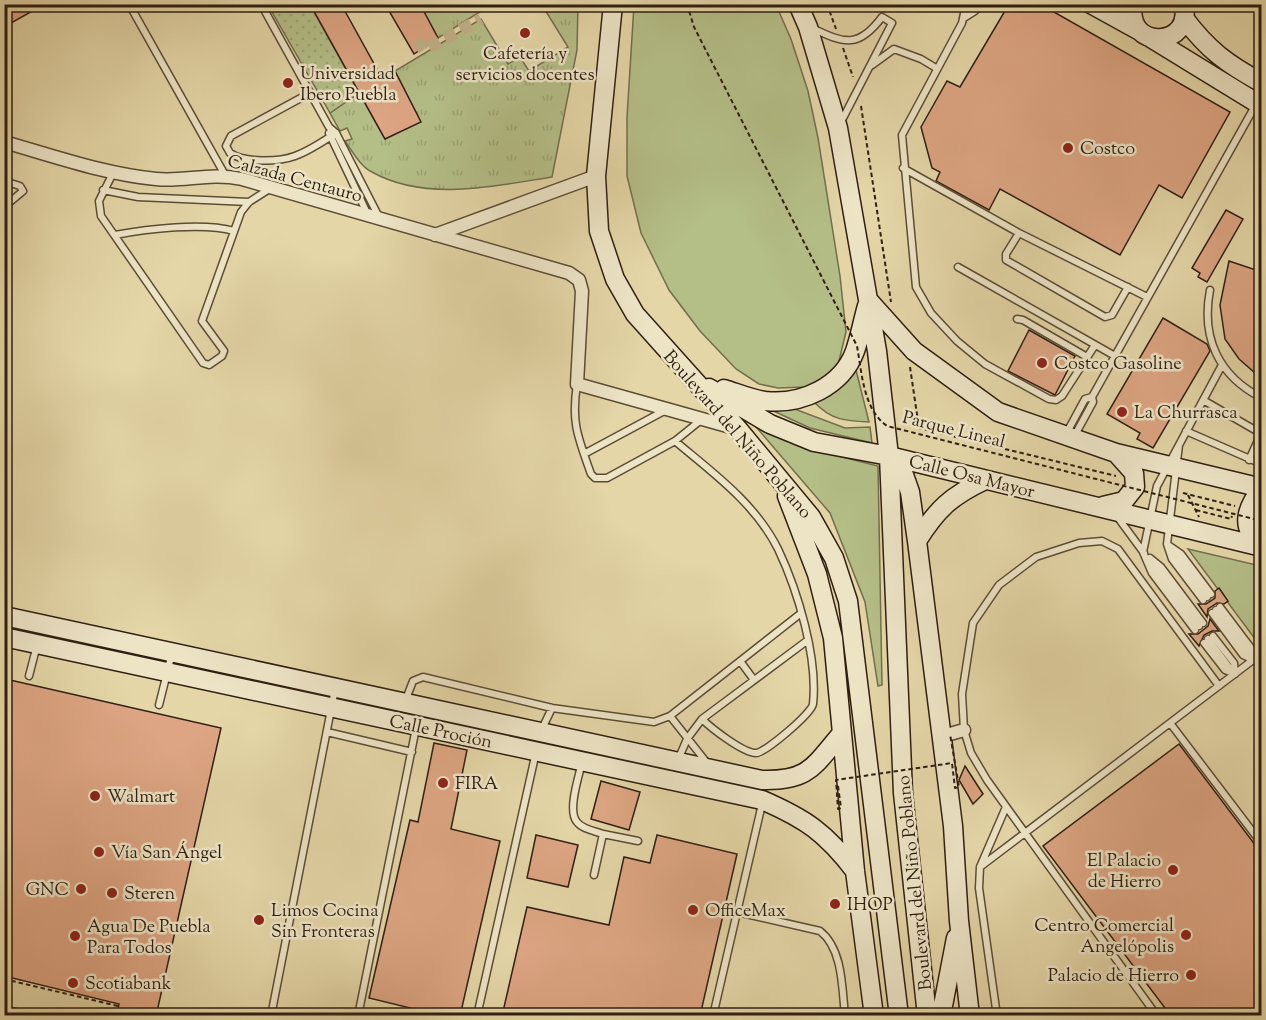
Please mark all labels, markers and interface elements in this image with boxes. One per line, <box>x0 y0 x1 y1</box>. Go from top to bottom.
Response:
marker: Cafetería y servicios docentes <box>518 26 532 40</box>
place label: Cafetería y servicios docentes <box>456 42 595 89</box>
place label: Universidad Ibero Puebla <box>300 62 396 109</box>
marker: Universidad Ibero Puebla <box>281 76 295 90</box>
place label: Costco <box>1080 137 1135 163</box>
marker: Costco <box>1061 141 1075 155</box>
street label: Calzada Centauro <box>224 149 365 210</box>
street label: Boulevard del Niño Poblano <box>656 345 817 525</box>
place label: Costco Gasoline <box>1054 352 1182 378</box>
marker: Costco Gasoline <box>1035 356 1049 370</box>
place label: La Churrasca <box>1134 401 1238 427</box>
marker: La Churrasca <box>1115 405 1129 419</box>
street label: Parque Lineal <box>899 406 1008 456</box>
street label: Calle Osa Mayor <box>906 450 1037 506</box>
street label: Calle Proción <box>387 709 495 757</box>
place label: FIRA <box>455 772 499 798</box>
street label: Boulevard del Niño Poblano <box>892 774 940 991</box>
marker: FIRA <box>436 776 450 790</box>
place label: Walmart <box>107 785 175 811</box>
marker: Walmart <box>88 789 102 803</box>
place label: Vía San Ángel <box>111 841 222 867</box>
marker: Vía San Ángel <box>92 845 106 859</box>
place label: El Palacio de Hierro <box>1087 849 1161 896</box>
marker: El Palacio de Hierro <box>1166 863 1180 877</box>
place label: GNC <box>25 878 69 904</box>
marker: GNC <box>74 882 88 896</box>
place label: Steren <box>124 882 175 908</box>
marker: Steren <box>105 886 119 900</box>
place label: IHOP <box>847 893 893 919</box>
marker: IHOP <box>828 897 842 911</box>
place label: Limos Cocina Sin Fronteras <box>271 899 378 946</box>
place label: OfficeMax <box>705 899 786 925</box>
marker: OfficeMax <box>686 903 700 917</box>
marker: Limos Cocina Sin Fronteras <box>252 913 266 927</box>
place label: Centro Comercial Angelópolis <box>1034 914 1174 961</box>
place label: Agua De Puebla Para Todos <box>87 915 211 962</box>
marker: Centro Comercial Angelópolis <box>1179 928 1193 942</box>
marker: Agua De Puebla Para Todos <box>68 929 82 943</box>
place label: Palacio de Hierro <box>1048 964 1179 990</box>
marker: Palacio de Hierro <box>1184 968 1198 982</box>
place label: Scotiabank <box>85 972 172 998</box>
marker: Scotiabank <box>66 976 80 990</box>

